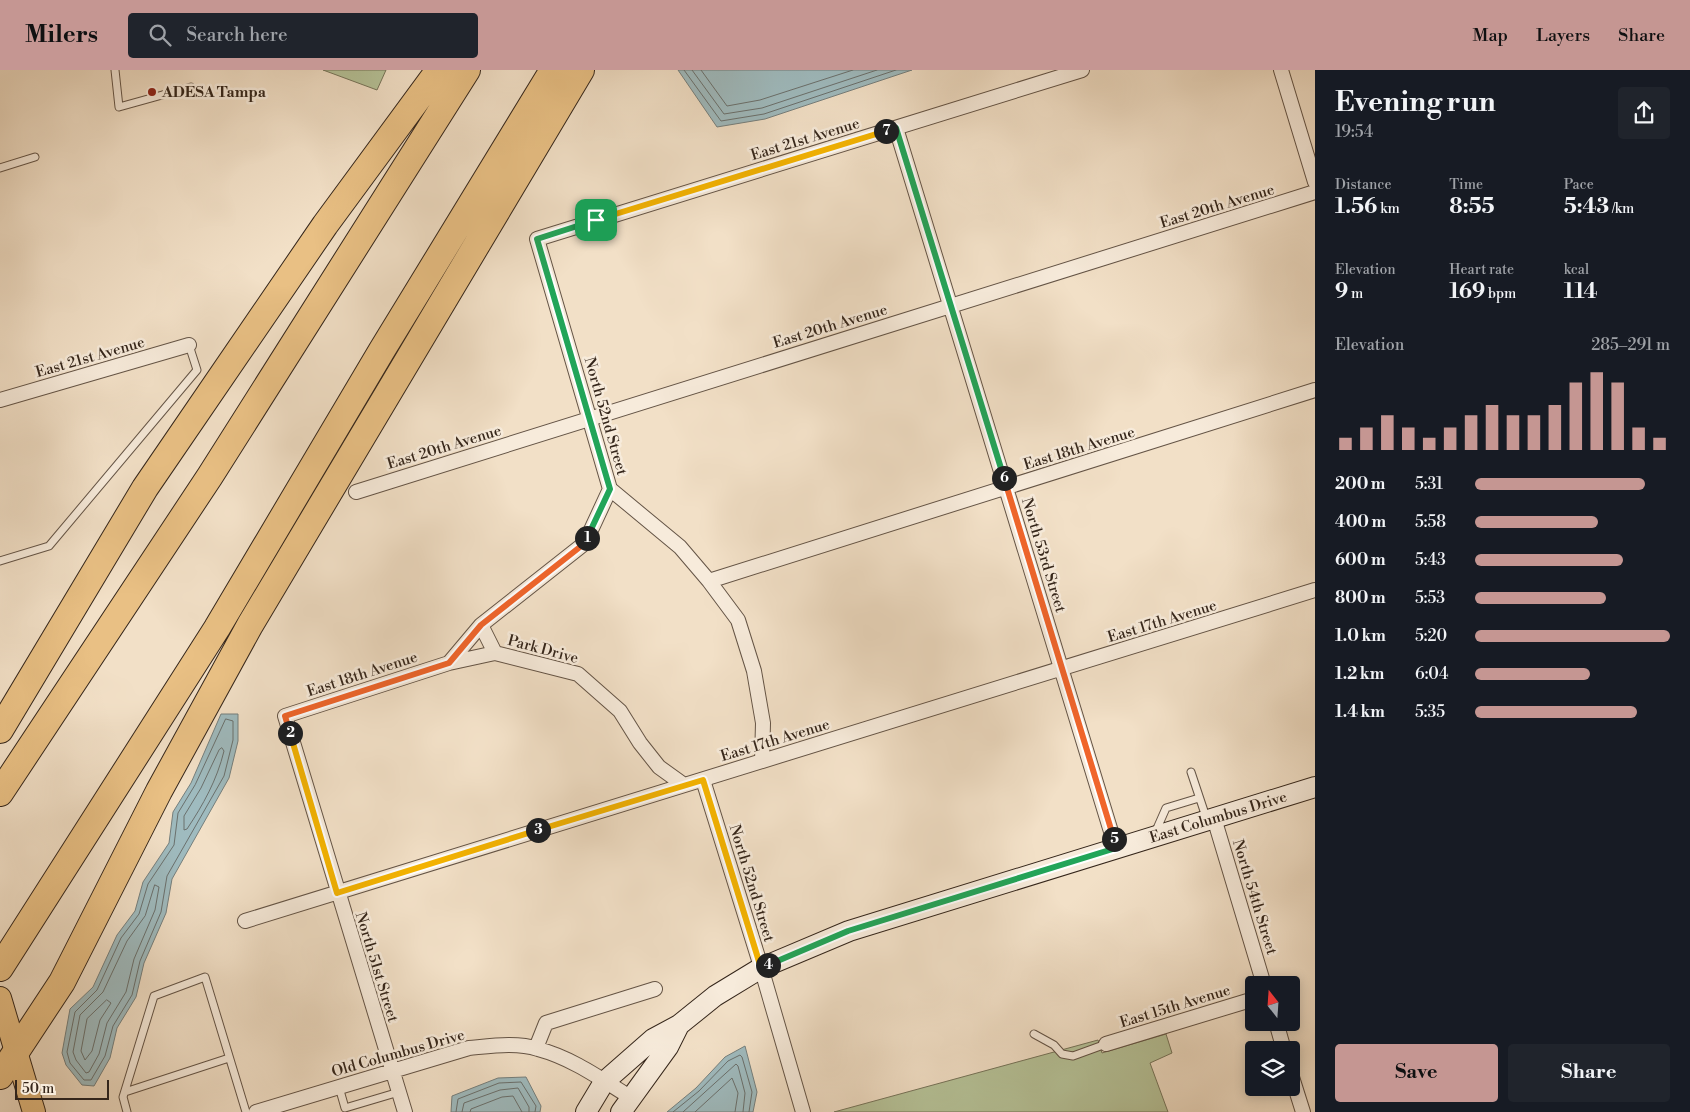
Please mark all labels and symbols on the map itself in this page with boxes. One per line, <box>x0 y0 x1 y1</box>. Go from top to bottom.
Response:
place label: ADESA Tampa <box>161 83 267 102</box>
marker: ADESA Tampa <box>146 86 158 98</box>
street label: East 21st Avenue <box>748 114 862 165</box>
pin: 7 <box>874 118 898 144</box>
street label: East 20th Avenue <box>1158 180 1277 233</box>
pin <box>575 199 617 241</box>
street label: East 20th Avenue <box>771 300 890 353</box>
street label: East 21st Avenue <box>33 333 147 382</box>
street label: North 52nd Street <box>580 355 632 478</box>
street label: East 20th Avenue <box>385 421 504 474</box>
street label: East 18th Avenue <box>1021 423 1137 474</box>
pin: 6 <box>992 466 1016 490</box>
street label: North 53rd Street <box>1017 495 1070 616</box>
pin: 1 <box>574 526 600 550</box>
street label: East 17th Avenue <box>1105 596 1219 647</box>
street label: Park Drive <box>505 631 580 668</box>
street label: East 18th Avenue <box>304 648 420 701</box>
street label: East 17th Avenue <box>718 715 832 766</box>
pin: 2 <box>278 720 302 746</box>
street label: East Columbus Drive <box>1147 788 1289 847</box>
pin: 3 <box>526 818 550 842</box>
street label: North 52nd Street <box>725 822 779 945</box>
pin: 5 <box>1102 826 1126 852</box>
street label: North 54th Street <box>1228 837 1281 958</box>
street label: North 51st Street <box>351 910 403 1025</box>
pin: 4 <box>756 952 780 978</box>
north arrow <box>1245 976 1300 1031</box>
street label: East 15th Avenue <box>1118 981 1233 1032</box>
street label: Old Columbus Drive <box>329 1025 467 1082</box>
scale bar <box>15 1077 109 1100</box>

